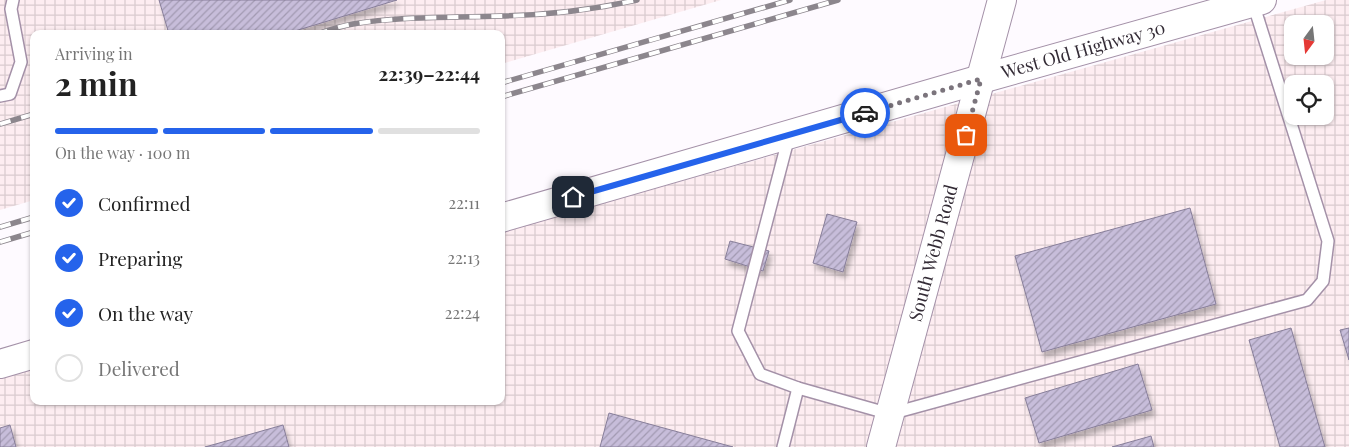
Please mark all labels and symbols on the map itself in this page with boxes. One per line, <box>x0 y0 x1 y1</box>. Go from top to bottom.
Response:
street label: West Old Highway 30 <box>997 15 1168 84</box>
north arrow <box>1284 15 1334 65</box>
courier <box>840 88 890 138</box>
pin <box>945 114 987 156</box>
pin <box>552 176 594 218</box>
street label: South Webb Road <box>903 181 963 324</box>

